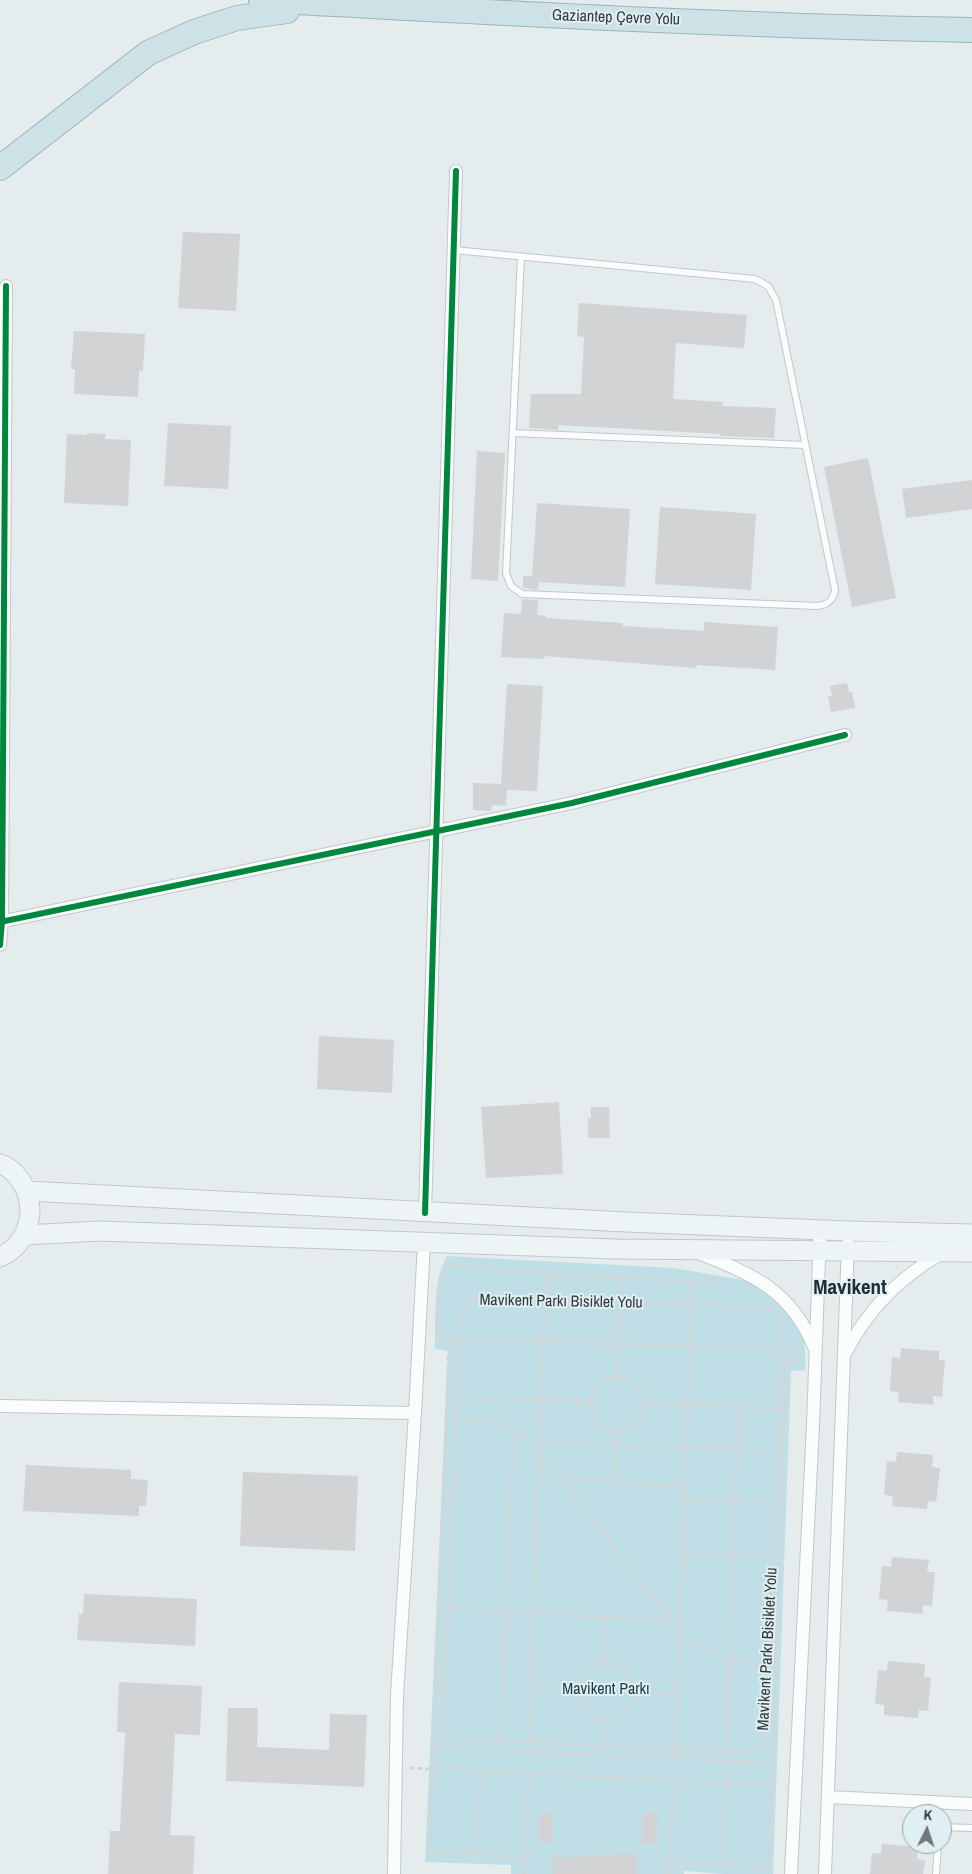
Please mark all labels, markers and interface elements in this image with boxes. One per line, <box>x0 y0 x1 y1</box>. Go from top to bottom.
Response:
street label: Gaziantep Çevre Yolu <box>552 6 680 30</box>
district label: Mavikent <box>813 1275 887 1301</box>
street label: Mavikent Parkı Bisiklet Yolu <box>479 1291 643 1313</box>
street label: Mavikent Parkı Bisiklet Yolu <box>754 1567 782 1731</box>
park label: Mavikent Parkı <box>562 1680 650 1700</box>
north arrow <box>902 1804 952 1854</box>
text: K <box>923 1806 933 1824</box>

